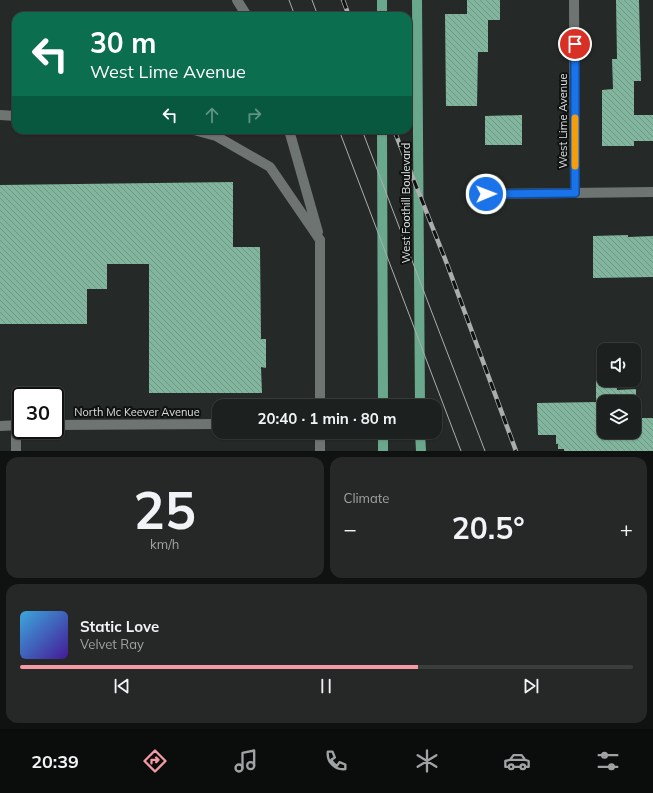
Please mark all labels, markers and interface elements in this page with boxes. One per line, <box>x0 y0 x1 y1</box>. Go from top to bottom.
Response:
text: 30 m <box>90 25 156 60</box>
pin <box>558 27 592 61</box>
icon: left <box>24 28 76 80</box>
icon: arrive <box>564 33 586 55</box>
text: West Lime Avenue <box>90 60 246 83</box>
street label: West Lime Avenue <box>556 73 570 169</box>
icon: left <box>159 104 181 126</box>
icon: ahead <box>201 104 223 126</box>
icon: right <box>243 104 265 126</box>
street label: West Foothill Boulevard <box>399 143 413 263</box>
position arrow <box>465 173 507 215</box>
map controls <box>597 343 641 439</box>
button: sound <box>597 343 641 387</box>
speed limit sign: 30 <box>12 387 64 439</box>
button: layers <box>597 395 641 439</box>
street label: North Mc Keever Avenue <box>74 405 200 419</box>
text: 20:40 · 1 min · 80 m <box>258 409 396 428</box>
text: 25 <box>134 477 196 542</box>
text: Climate <box>344 490 389 506</box>
text: 20.5° <box>452 509 525 547</box>
text: − <box>344 515 357 543</box>
text: + <box>620 515 633 543</box>
text: km/h <box>150 536 179 552</box>
text: Static Love <box>80 617 159 636</box>
text: Velvet Ray <box>80 636 144 652</box>
icon: previous <box>111 675 133 697</box>
icon: pause <box>315 675 337 697</box>
icon: next <box>520 675 542 697</box>
icon: directions <box>141 747 169 775</box>
icon: music <box>232 747 260 775</box>
icon: phone <box>322 747 350 775</box>
icon: climate <box>413 747 441 775</box>
icon: car <box>503 747 531 775</box>
icon: filters <box>594 747 622 775</box>
text: 20:39 <box>31 750 79 773</box>

